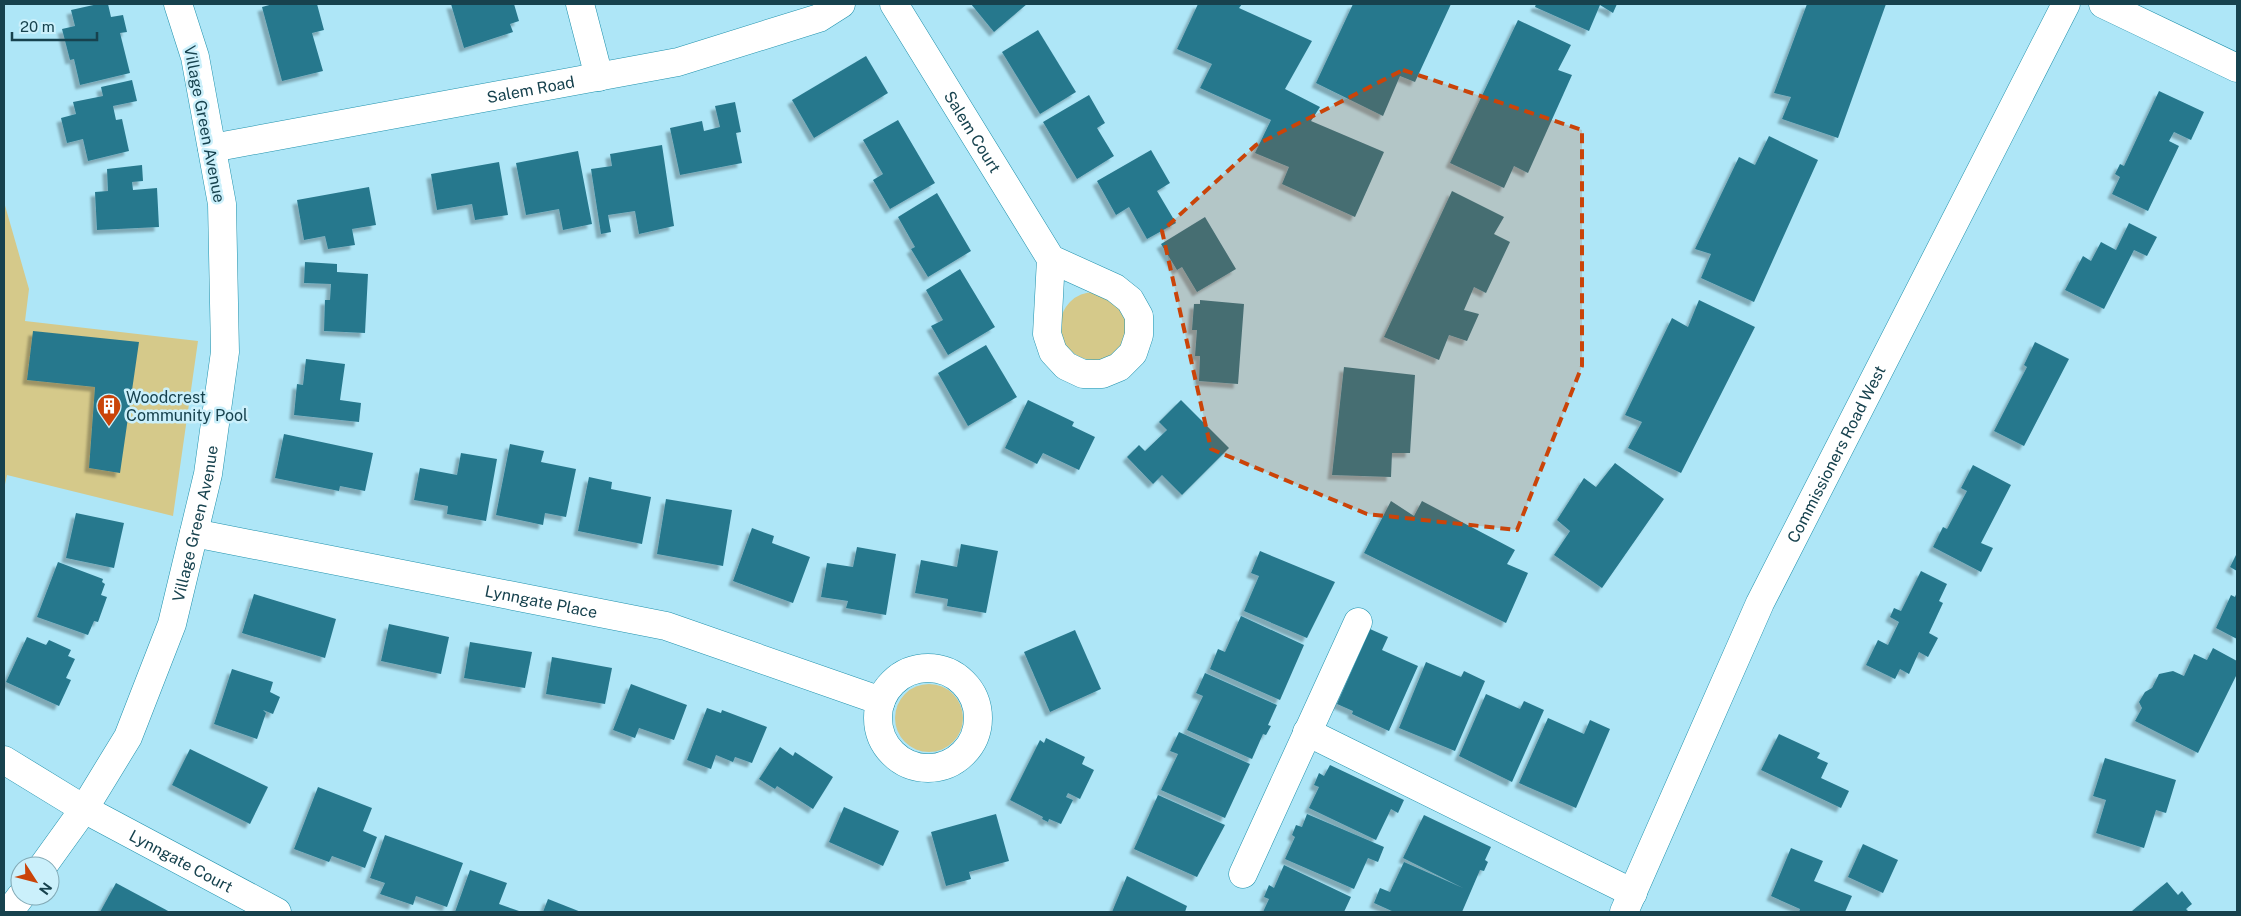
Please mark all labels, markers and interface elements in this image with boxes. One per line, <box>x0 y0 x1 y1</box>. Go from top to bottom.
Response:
scale bar <box>12 10 98 42</box>
text: 20 m <box>20 18 55 35</box>
street label: Village Green Avenue <box>180 44 229 204</box>
street label: Salem Road <box>485 72 576 107</box>
street label: Salem Court <box>940 88 1005 176</box>
street label: Commissioners Road West <box>1783 362 1890 546</box>
place label: Woodcrest Community Pool <box>126 388 248 425</box>
building icon: Woodcrest Community Pool <box>96 393 122 427</box>
street label: Village Green Avenue <box>169 444 222 604</box>
street label: Lynngate Place <box>483 582 599 622</box>
street label: Lynngate Court <box>126 826 236 897</box>
north arrow <box>10 856 60 906</box>
text: N <box>36 880 55 898</box>

